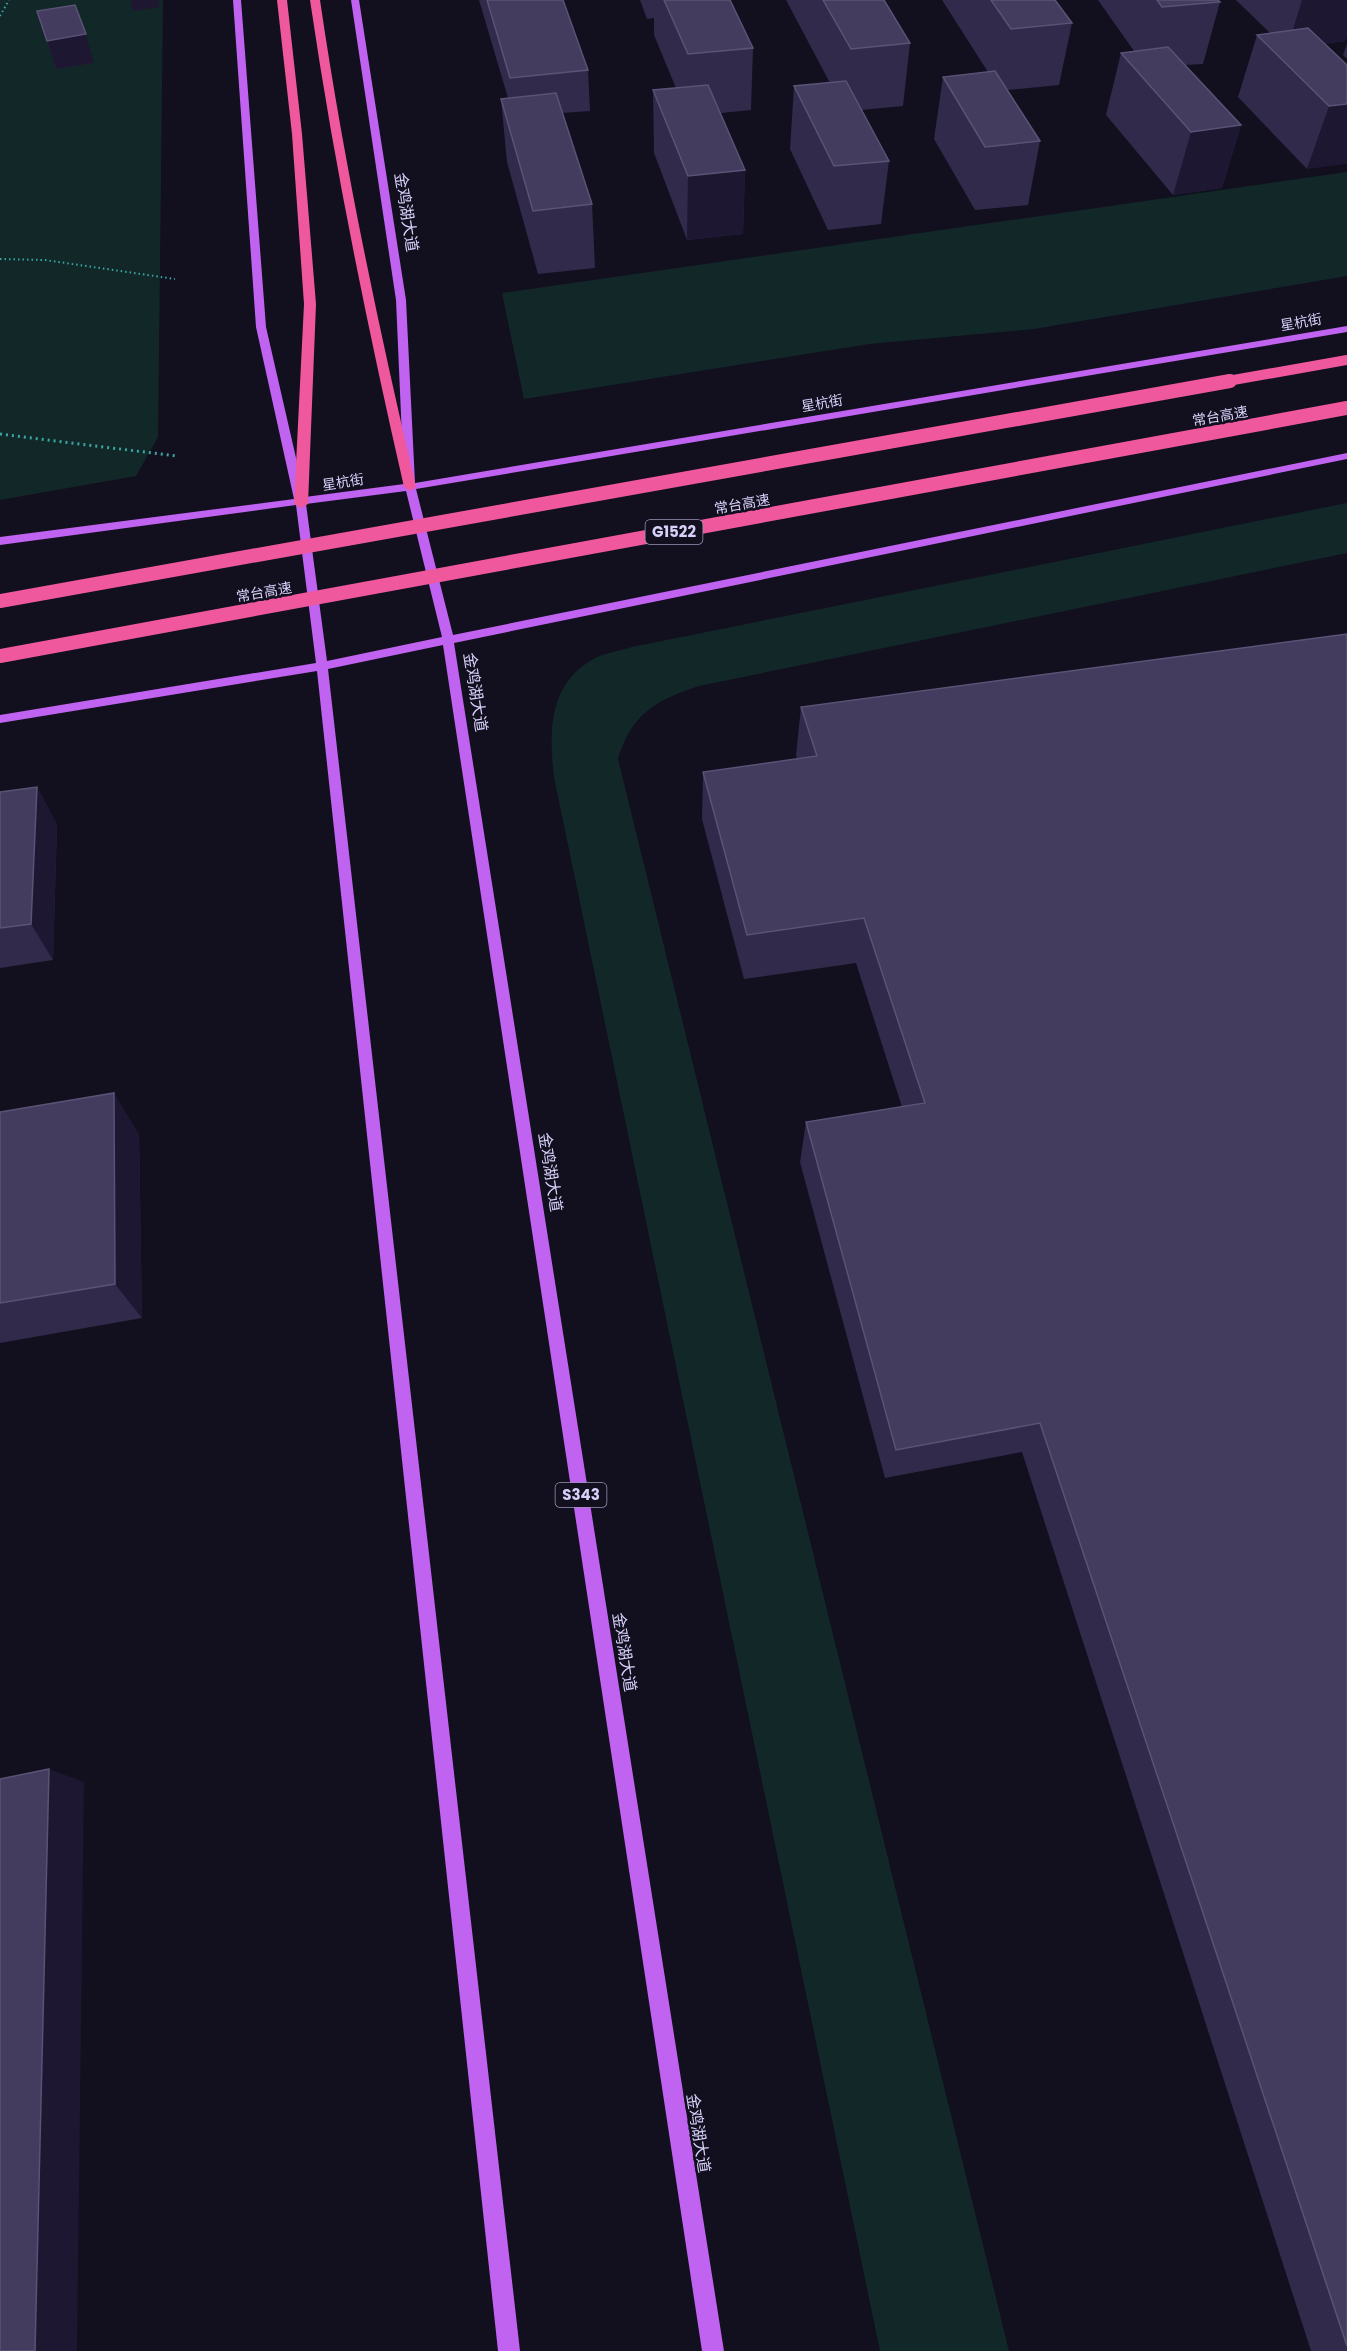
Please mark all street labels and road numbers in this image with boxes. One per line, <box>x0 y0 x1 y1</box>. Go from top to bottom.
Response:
street label: 金鸡湖大道 <box>389 171 424 253</box>
street label: 星杭街 <box>1279 309 1323 335</box>
street label: 星杭街 <box>800 390 844 416</box>
street label: 常台高速 <box>1191 401 1249 431</box>
street label: 星杭街 <box>321 469 365 495</box>
street label: 常台高速 <box>713 489 771 519</box>
road number: G1522 <box>646 520 702 544</box>
street label: 常台高速 <box>235 577 293 607</box>
street label: 金鸡湖大道 <box>458 651 493 733</box>
street label: 金鸡湖大道 <box>533 1131 568 1213</box>
road number: S343 <box>556 1483 606 1507</box>
street label: 金鸡湖大道 <box>607 1611 642 1693</box>
street label: 金鸡湖大道 <box>681 2092 716 2174</box>

